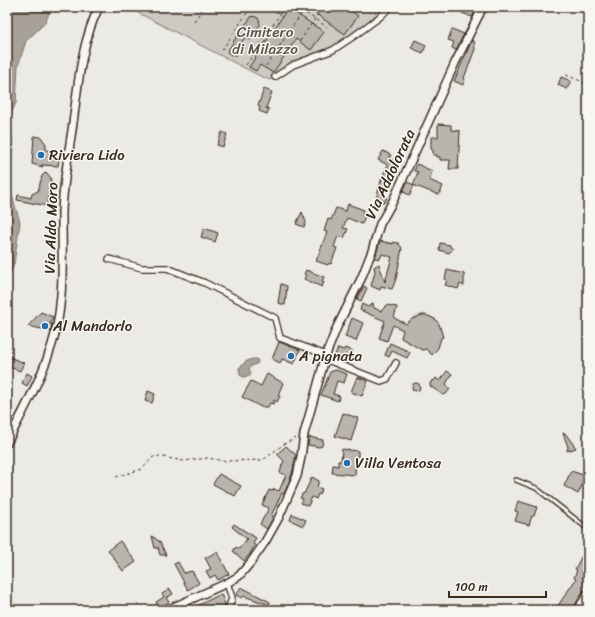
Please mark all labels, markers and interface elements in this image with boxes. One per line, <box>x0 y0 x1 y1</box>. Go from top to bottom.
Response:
park label: Cimitero di Milazzo <box>232 19 298 62</box>
street label: Via Addolorata <box>358 124 423 224</box>
place label: Riviera Lido <box>49 142 125 168</box>
marker: Riviera Lido <box>36 150 46 160</box>
street label: Via Aldo Moro <box>36 181 66 274</box>
place label: Al Mandorlo <box>52 313 133 339</box>
marker: Al Mandorlo <box>40 321 50 331</box>
place label: A pignata <box>298 343 363 369</box>
marker: A pignata <box>286 351 296 361</box>
place label: Villa Ventosa <box>355 450 441 476</box>
marker: Villa Ventosa <box>342 458 352 468</box>
scale bar <box>449 573 546 599</box>
text: 100 m <box>455 576 488 598</box>

